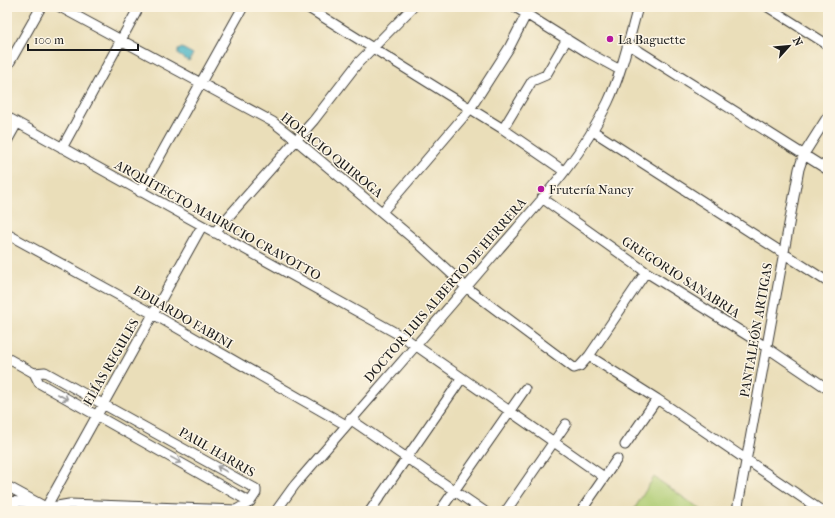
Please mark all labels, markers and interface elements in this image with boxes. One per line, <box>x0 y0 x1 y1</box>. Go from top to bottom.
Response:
scale bar <box>28 26 138 52</box>
north arrow <box>769 26 809 66</box>
place label: La Baguette <box>618 32 686 47</box>
text: 100 m <box>34 33 64 47</box>
marker: La Baguette <box>605 34 615 44</box>
text: N <box>790 35 805 49</box>
street label: HORACIO QUIROGA <box>278 109 386 201</box>
street label: ARQUITECTO MAURICIO CRAVOTTO <box>111 156 324 283</box>
place label: Frutería Nancy <box>549 182 635 197</box>
marker: Frutería Nancy <box>536 184 546 194</box>
street label: DOCTOR LUIS ALBERTO DE HERRERA <box>361 194 529 385</box>
street label: GREGORIO SANABRIA <box>619 233 743 321</box>
street label: PANTALEÓN ARTIGAS <box>737 261 775 399</box>
street label: EDUARDO FABINI <box>131 282 235 352</box>
street label: ELÍAS REGULES <box>80 316 142 408</box>
one-way arrow <box>57 393 69 401</box>
street label: PAUL HARRIS <box>176 424 258 480</box>
one-way arrow <box>170 457 182 465</box>
one-way arrow <box>216 465 228 473</box>

